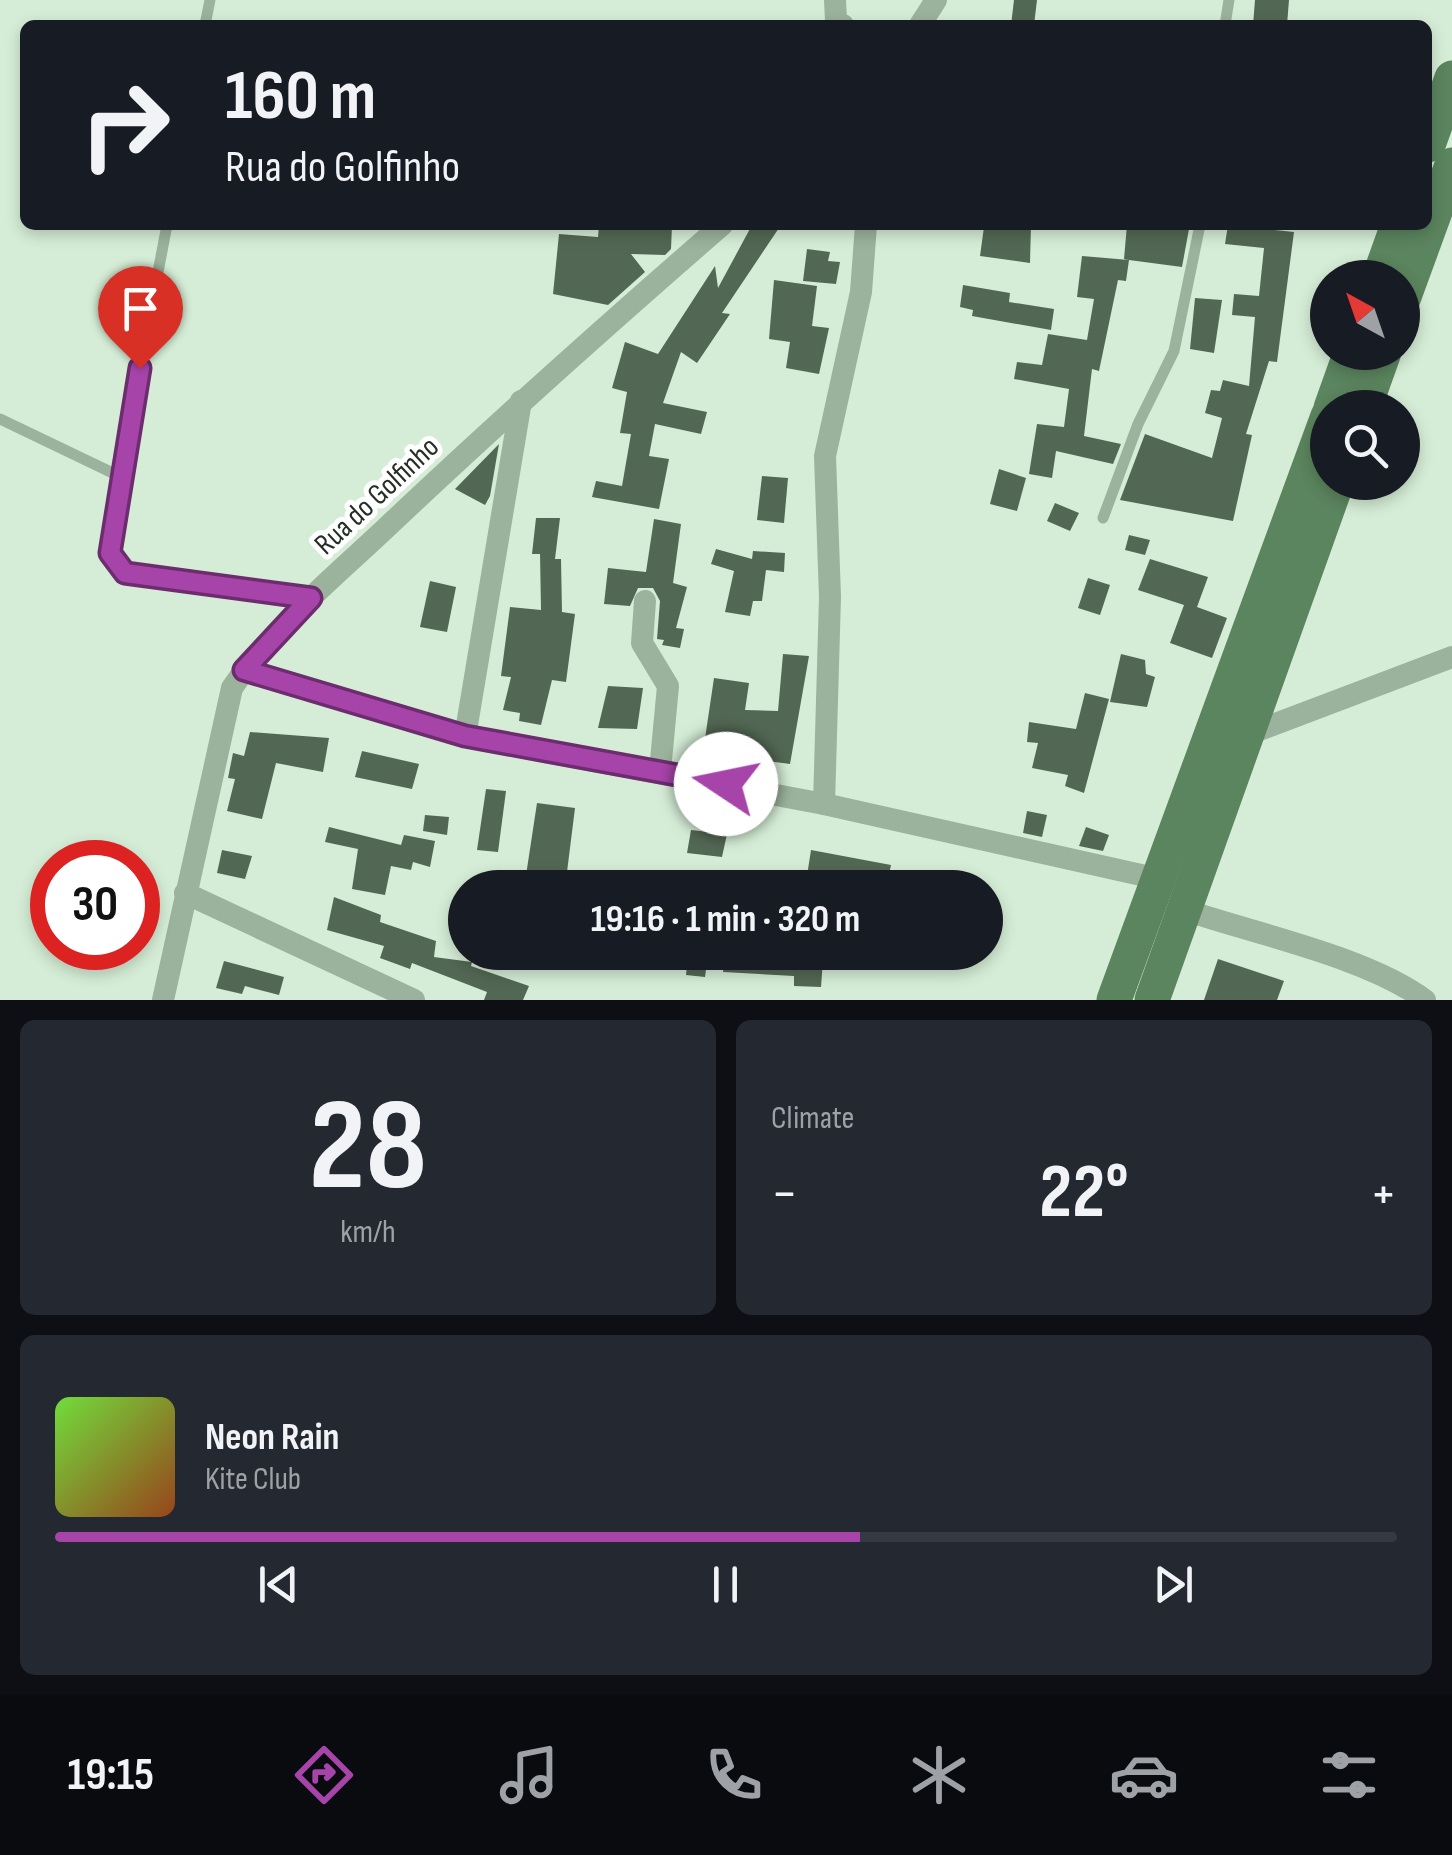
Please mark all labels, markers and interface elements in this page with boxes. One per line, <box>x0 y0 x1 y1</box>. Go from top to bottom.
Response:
text: 160 m <box>225 55 376 139</box>
icon: right <box>60 60 190 190</box>
text: Rua do Golfinho <box>225 140 460 195</box>
north arrow <box>1310 260 1420 370</box>
map controls <box>1310 260 1420 500</box>
pin <box>98 266 183 369</box>
icon: arrive <box>113 281 168 336</box>
button: search <box>1310 390 1420 500</box>
street label: Rua do Golfinho <box>307 429 447 563</box>
position arrow <box>674 732 778 836</box>
speed limit sign: 30 <box>30 840 160 970</box>
text: 19:16 · 1 min · 320 m <box>591 897 860 942</box>
text: 28 <box>309 1070 427 1226</box>
text: Climate <box>771 1099 854 1138</box>
text: 22° <box>1039 1148 1129 1239</box>
text: − <box>771 1161 798 1228</box>
text: + <box>1370 1161 1397 1228</box>
text: km/h <box>340 1213 396 1252</box>
text: Neon Rain <box>205 1415 339 1460</box>
text: Kite Club <box>205 1460 301 1499</box>
icon: previous <box>251 1557 306 1612</box>
icon: pause <box>698 1557 753 1612</box>
icon: next <box>1146 1557 1201 1612</box>
icon: directions <box>289 1740 359 1810</box>
icon: music <box>494 1740 564 1810</box>
icon: phone <box>699 1740 769 1810</box>
icon: climate <box>904 1740 974 1810</box>
icon: car <box>1109 1740 1179 1810</box>
icon: filters <box>1314 1740 1384 1810</box>
text: 19:15 <box>68 1748 154 1803</box>

